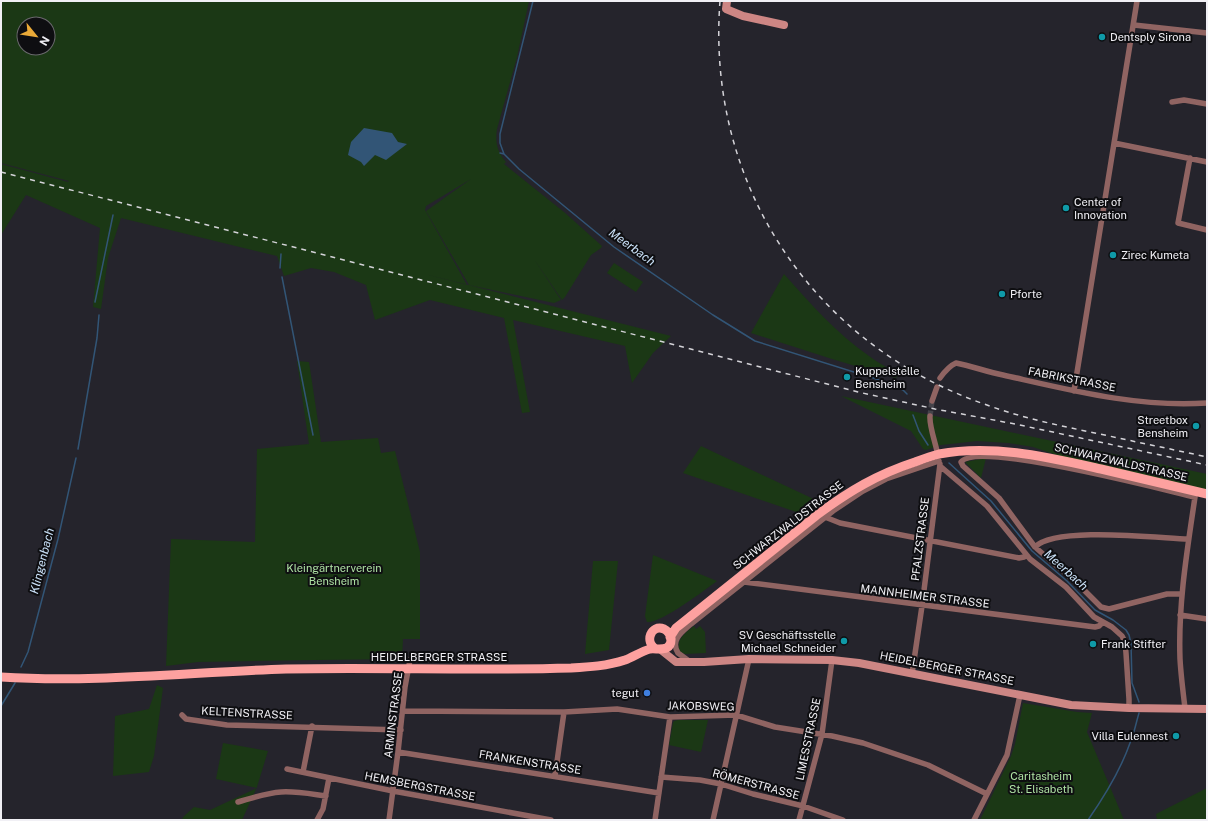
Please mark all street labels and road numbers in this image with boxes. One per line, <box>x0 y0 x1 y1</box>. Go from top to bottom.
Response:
street label: FABRIKSTRASSE <box>1027 365 1117 393</box>
street label: SCHWARZWALDSTRASSE <box>1053 441 1189 483</box>
street label: SCHWARZWALDSTRASSE <box>731 478 846 572</box>
street label: PFALZSTRASSE <box>909 496 931 582</box>
street label: MANNHEIMER STRASSE <box>860 582 990 610</box>
street label: HEIDELBERGER STRASSE <box>879 649 1015 687</box>
street label: HEIDELBERGER STRASSE <box>371 651 507 663</box>
street label: ARMINSTRASSE <box>382 671 404 759</box>
street label: LIMESSTRASSE <box>793 697 823 781</box>
street label: JAKOBSWEG <box>667 699 735 713</box>
street label: KELTENSTRASSE <box>201 705 293 721</box>
street label: FRANKENSTRASSE <box>478 748 582 776</box>
street label: RÖMERSTRASSE <box>711 766 801 801</box>
street label: HEMSBERGSTRASSE <box>364 769 477 803</box>

